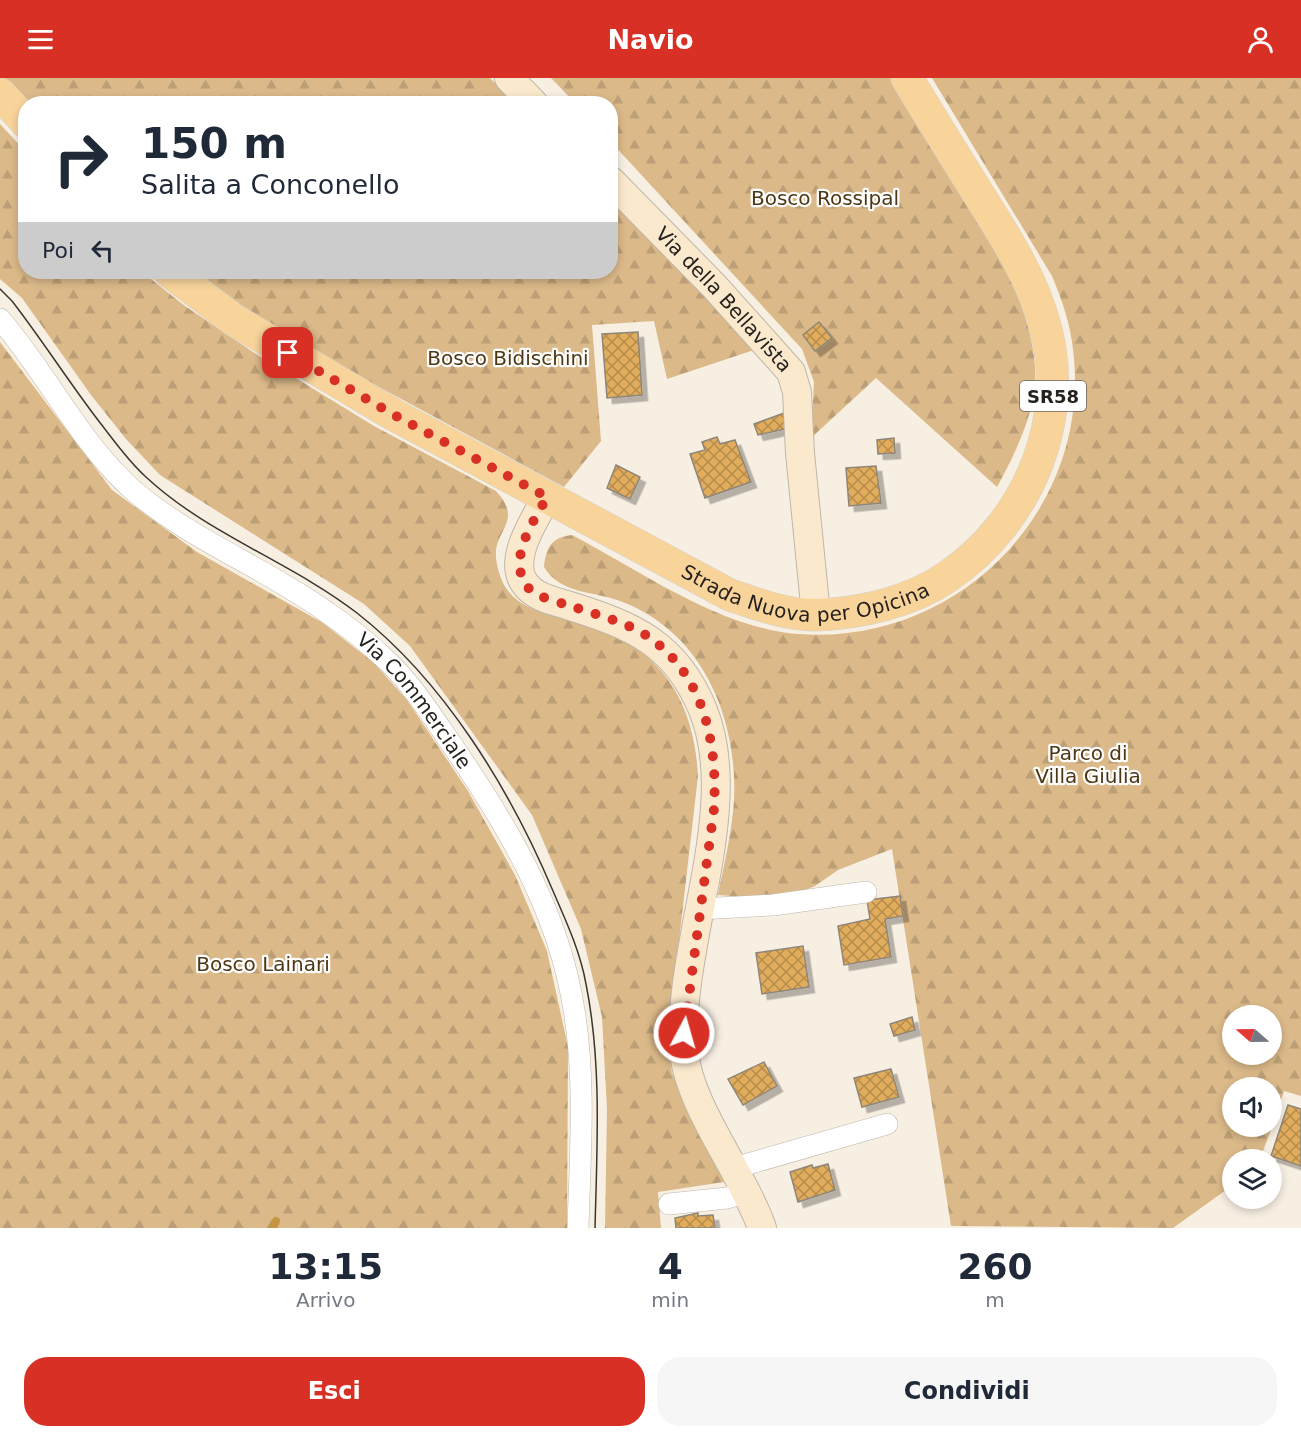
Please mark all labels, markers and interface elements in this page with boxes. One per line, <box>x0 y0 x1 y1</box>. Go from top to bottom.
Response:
icon: menu <box>24 23 57 56</box>
icon: person <box>1244 23 1277 56</box>
text: Navio <box>607 24 694 55</box>
text: 150 m <box>141 119 287 168</box>
icon: right <box>42 120 120 198</box>
text: Salita a Conconello <box>141 169 400 200</box>
park label: Bosco Rossipal <box>751 186 899 210</box>
street label: Via della Bellavista <box>651 222 797 377</box>
icon: left <box>86 234 119 267</box>
text: Poi <box>42 238 74 263</box>
pin <box>262 327 313 378</box>
icon: arrive <box>271 336 304 369</box>
park label: Bosco Bidischini <box>427 346 589 370</box>
road number: SR58 <box>1020 381 1086 411</box>
street label: Strada Nuova per Opicina <box>677 559 933 627</box>
street label: Via Commerciale <box>352 627 477 773</box>
park label: Parco di Villa Giulia <box>1035 741 1141 788</box>
park label: Bosco Lainari <box>196 952 330 976</box>
position arrow <box>652 1001 716 1065</box>
north arrow <box>1222 1005 1282 1065</box>
map controls <box>1222 1005 1282 1209</box>
button: sound <box>1222 1077 1282 1137</box>
button: layers <box>1222 1149 1282 1209</box>
text: 13:15 <box>268 1246 383 1287</box>
text: 4 <box>658 1246 683 1287</box>
text: 260 <box>957 1246 1033 1287</box>
text: Arrivo <box>296 1288 355 1312</box>
text: min <box>651 1288 689 1312</box>
text: m <box>985 1288 1005 1312</box>
button: Esci <box>24 1357 645 1426</box>
button: Condividi <box>657 1357 1277 1426</box>

